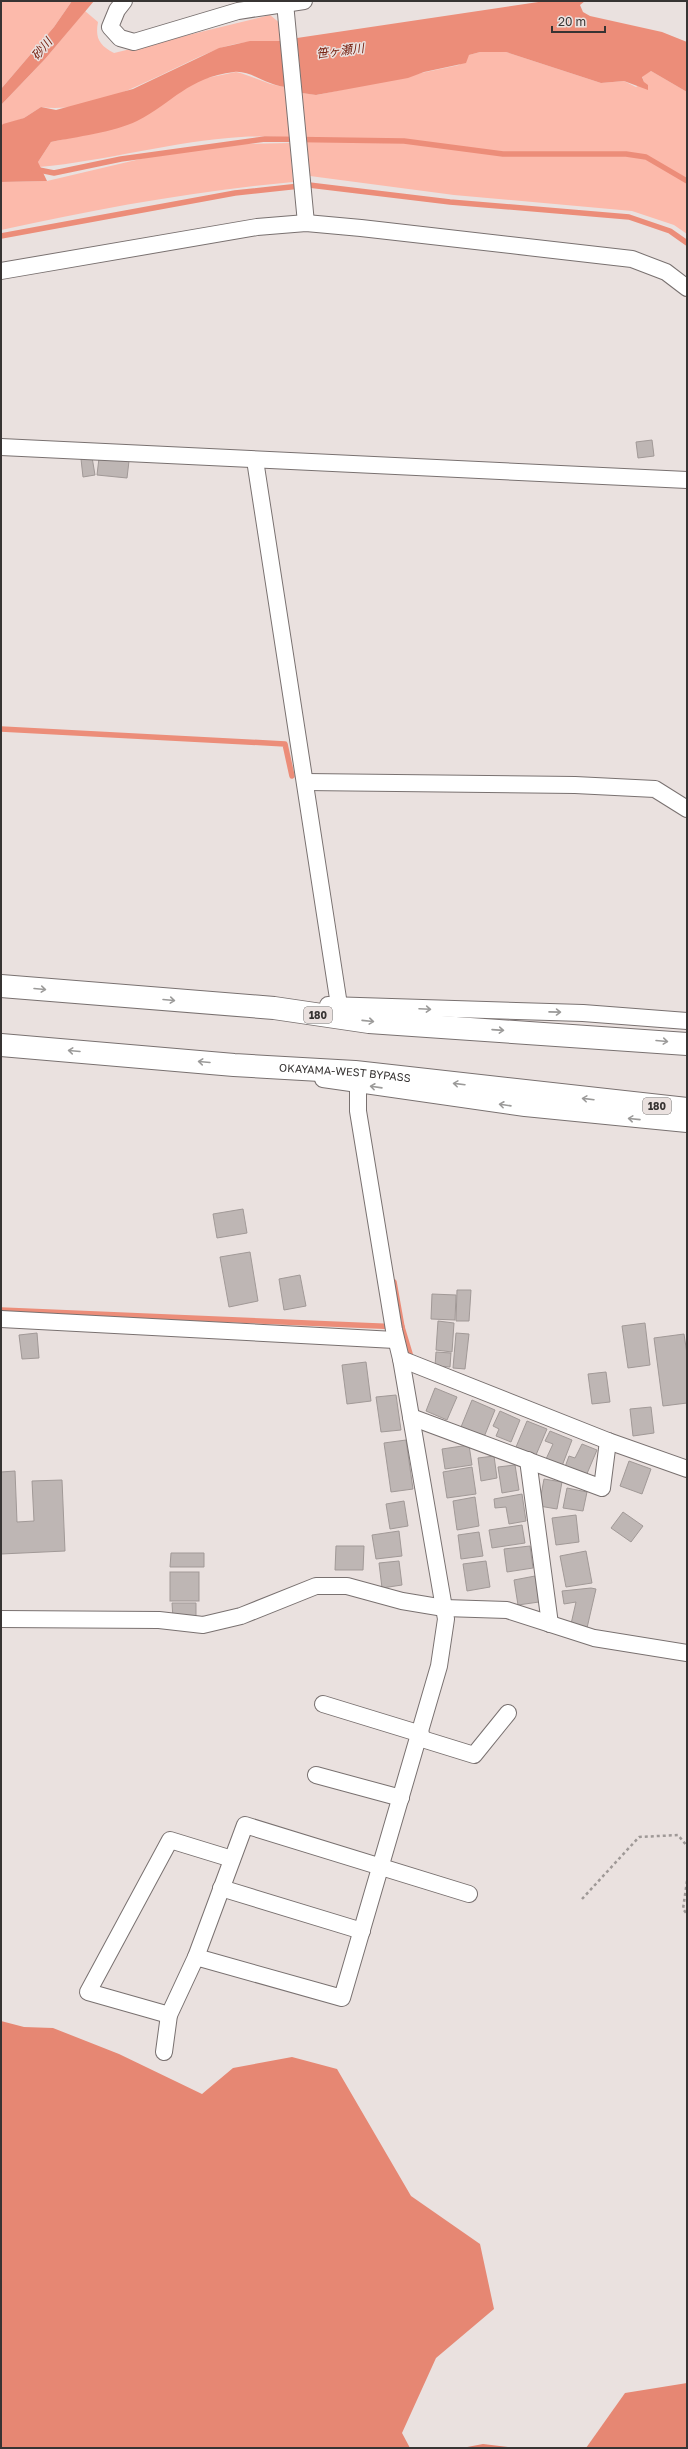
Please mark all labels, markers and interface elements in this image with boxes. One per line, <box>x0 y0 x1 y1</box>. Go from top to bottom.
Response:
scale bar <box>552 8 605 34</box>
text: 20 m <box>558 14 586 29</box>
water label: 砂川 <box>28 33 56 63</box>
water label: 笹ヶ瀬川 <box>315 40 367 61</box>
one-way arrow <box>33 986 46 993</box>
one-way arrow <box>162 996 175 1003</box>
one-way arrow <box>418 1005 431 1013</box>
road number: 180 <box>304 1007 332 1023</box>
one-way arrow <box>548 1008 561 1016</box>
one-way arrow <box>361 1018 374 1025</box>
one-way arrow <box>491 1027 504 1034</box>
one-way arrow <box>655 1038 668 1045</box>
one-way arrow <box>68 1048 81 1055</box>
one-way arrow <box>198 1058 211 1066</box>
street label: OKAYAMA-WEST BYPASS <box>279 1061 411 1084</box>
one-way arrow <box>453 1080 466 1088</box>
one-way arrow <box>370 1083 383 1091</box>
one-way arrow <box>582 1096 595 1103</box>
road number: 180 <box>643 1098 671 1114</box>
one-way arrow <box>499 1101 512 1109</box>
one-way arrow <box>628 1115 641 1123</box>

